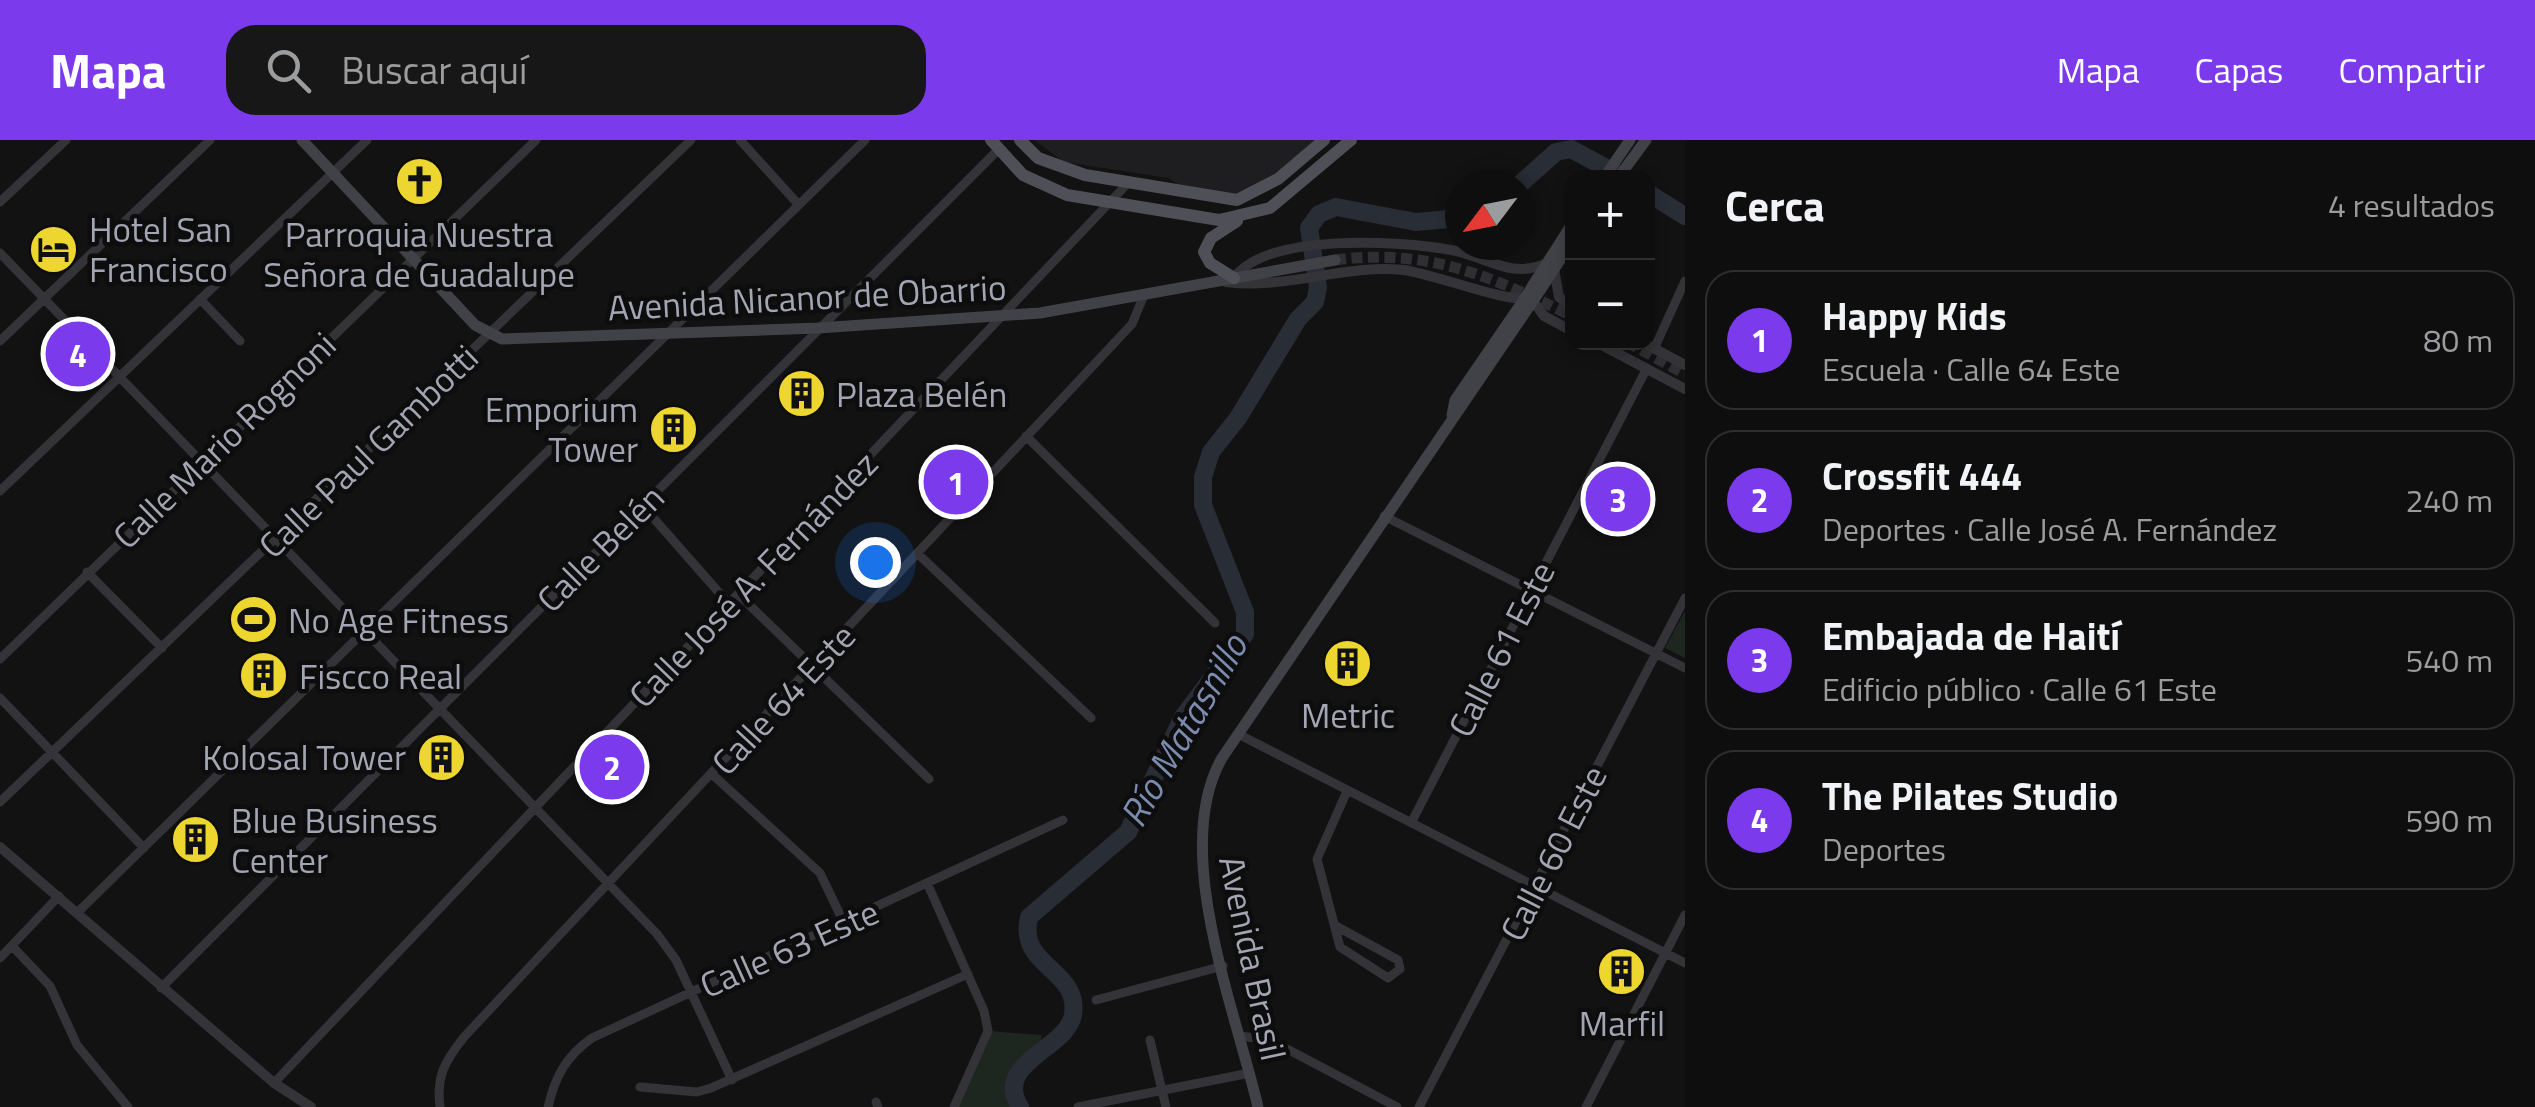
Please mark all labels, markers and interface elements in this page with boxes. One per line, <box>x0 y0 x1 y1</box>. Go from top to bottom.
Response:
search box <box>226 25 926 115</box>
text: Mapa <box>50 34 166 107</box>
text: Buscar aquí <box>341 41 527 99</box>
icon: search <box>261 43 316 98</box>
text: Mapa <box>2057 43 2140 97</box>
text: Capas <box>2195 43 2283 97</box>
text: Compartir <box>2338 43 2485 97</box>
church icon: Parroquia Nuestra Señora de Guadalupe <box>393 156 445 208</box>
north arrow <box>1445 170 1535 260</box>
map controls <box>1565 170 1655 350</box>
button: + <box>1565 170 1655 260</box>
text: Cerca <box>1725 173 1825 237</box>
text: 4 resultados <box>2328 181 2495 229</box>
place label: Hotel San Francisco <box>89 202 232 296</box>
place label: Parroquia Nuestra Señora de Guadalupe <box>263 207 575 301</box>
hotel icon: Hotel San Francisco <box>28 223 80 275</box>
street label: Avenida Nicanor de Obarrio <box>606 260 1008 334</box>
button: − <box>1565 260 1655 350</box>
text: Happy Kids <box>1822 287 2007 345</box>
pin: 4 <box>46 316 110 392</box>
text: 1 <box>1751 316 1768 364</box>
text: 80 m <box>2423 316 2493 364</box>
street label: Calle Mario Rognoni <box>100 319 348 561</box>
street label: Calle Paul Gambotti <box>246 332 490 570</box>
text: Escuela · Calle 64 Este <box>1822 345 2120 393</box>
place label: Plaza Belén <box>836 367 1007 421</box>
building icon: Plaza Belén <box>775 368 827 420</box>
place label: Emporium Tower <box>485 382 638 476</box>
building icon: Emporium Tower <box>647 403 699 455</box>
street label: Calle José A. Fernández <box>616 438 890 720</box>
pin: 1 <box>924 444 988 520</box>
text: Crossfit 444 <box>1822 447 2022 505</box>
pin: 3 <box>1586 462 1650 536</box>
street label: Calle Belén <box>524 472 676 624</box>
text: 2 <box>1751 476 1768 524</box>
text: 240 m <box>2405 476 2493 524</box>
text: Deportes · Calle José A. Fernández <box>1822 505 2277 553</box>
your location <box>850 537 901 588</box>
street label: Calle 61 Este <box>1434 552 1568 746</box>
place label: No Age Fitness <box>288 593 509 647</box>
sports icon: No Age Fitness <box>227 594 279 646</box>
text: Embajada de Haití <box>1822 607 2120 665</box>
street label: Calle 64 Este <box>698 611 868 787</box>
water label: Río Matasnillo <box>1104 622 1262 837</box>
text: 3 <box>1751 636 1768 684</box>
text: 540 m <box>2405 636 2493 684</box>
building icon: Metric <box>1322 637 1374 689</box>
place label: Fiscco Real <box>299 649 462 703</box>
building icon: Fiscco Real <box>238 650 290 702</box>
text: Edificio público · Calle 61 Este <box>1822 665 2217 713</box>
place label: Metric <box>1301 688 1395 742</box>
place label: Kolosal Tower <box>202 730 406 784</box>
pin: 2 <box>580 730 644 804</box>
building icon: Kolosal Tower <box>415 731 467 783</box>
street label: Calle 60 Este <box>1486 756 1620 950</box>
text: The Pilates Studio <box>1822 767 2118 825</box>
place label: Blue Business Center <box>231 793 438 887</box>
text: 4 <box>1751 796 1768 844</box>
text: 590 m <box>2405 796 2493 844</box>
building icon: Blue Business Center <box>170 814 222 866</box>
text: Deportes <box>1822 825 1946 873</box>
street label: Avenida Brasil <box>1205 851 1301 1065</box>
street label: Calle 63 Este <box>691 885 887 1011</box>
building icon: Marfil <box>1596 945 1648 997</box>
place label: Marfil <box>1579 996 1665 1050</box>

